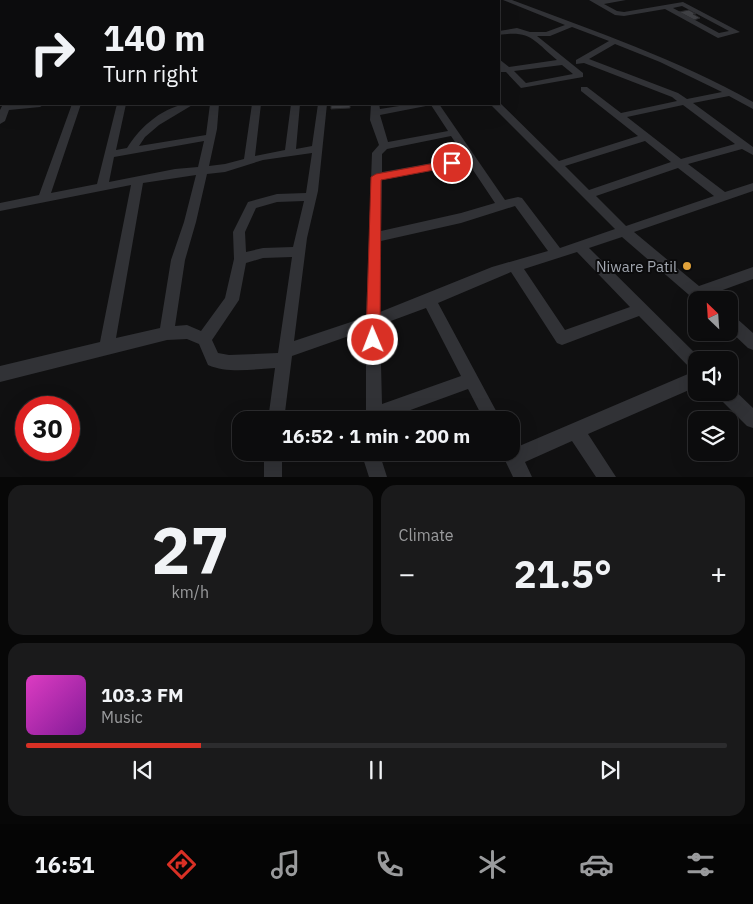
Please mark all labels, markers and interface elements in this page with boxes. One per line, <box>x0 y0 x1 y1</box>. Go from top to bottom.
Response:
text: 140 m <box>103 15 206 61</box>
icon: right <box>20 20 85 85</box>
text: Turn right <box>103 59 198 88</box>
pin <box>431 142 473 184</box>
icon: arrive <box>438 149 466 177</box>
place label: Niware Patil <box>596 257 677 276</box>
marker: Niware Patil <box>681 260 693 272</box>
north arrow <box>688 291 738 341</box>
map controls <box>688 291 738 461</box>
position arrow <box>346 313 398 365</box>
button: sound <box>688 351 738 401</box>
speed limit sign: 30 <box>15 396 80 461</box>
button: layers <box>688 411 738 461</box>
text: 16:52 · 1 min · 200 m <box>282 424 470 448</box>
text: 27 <box>151 507 229 592</box>
text: Climate <box>399 525 454 545</box>
text: 21.5° <box>514 549 612 598</box>
text: − <box>399 555 415 592</box>
text: + <box>710 555 727 592</box>
text: km/h <box>171 582 209 602</box>
text: 103.3 FM <box>101 683 184 707</box>
text: Music <box>101 707 143 727</box>
icon: previous <box>129 756 157 784</box>
icon: pause <box>362 756 390 784</box>
icon: next <box>596 756 624 784</box>
icon: directions <box>164 847 199 882</box>
icon: music <box>268 847 303 882</box>
icon: phone <box>372 847 407 882</box>
icon: climate <box>475 847 510 882</box>
icon: car <box>579 847 614 882</box>
icon: filters <box>683 847 718 882</box>
text: 16:51 <box>34 850 95 879</box>

